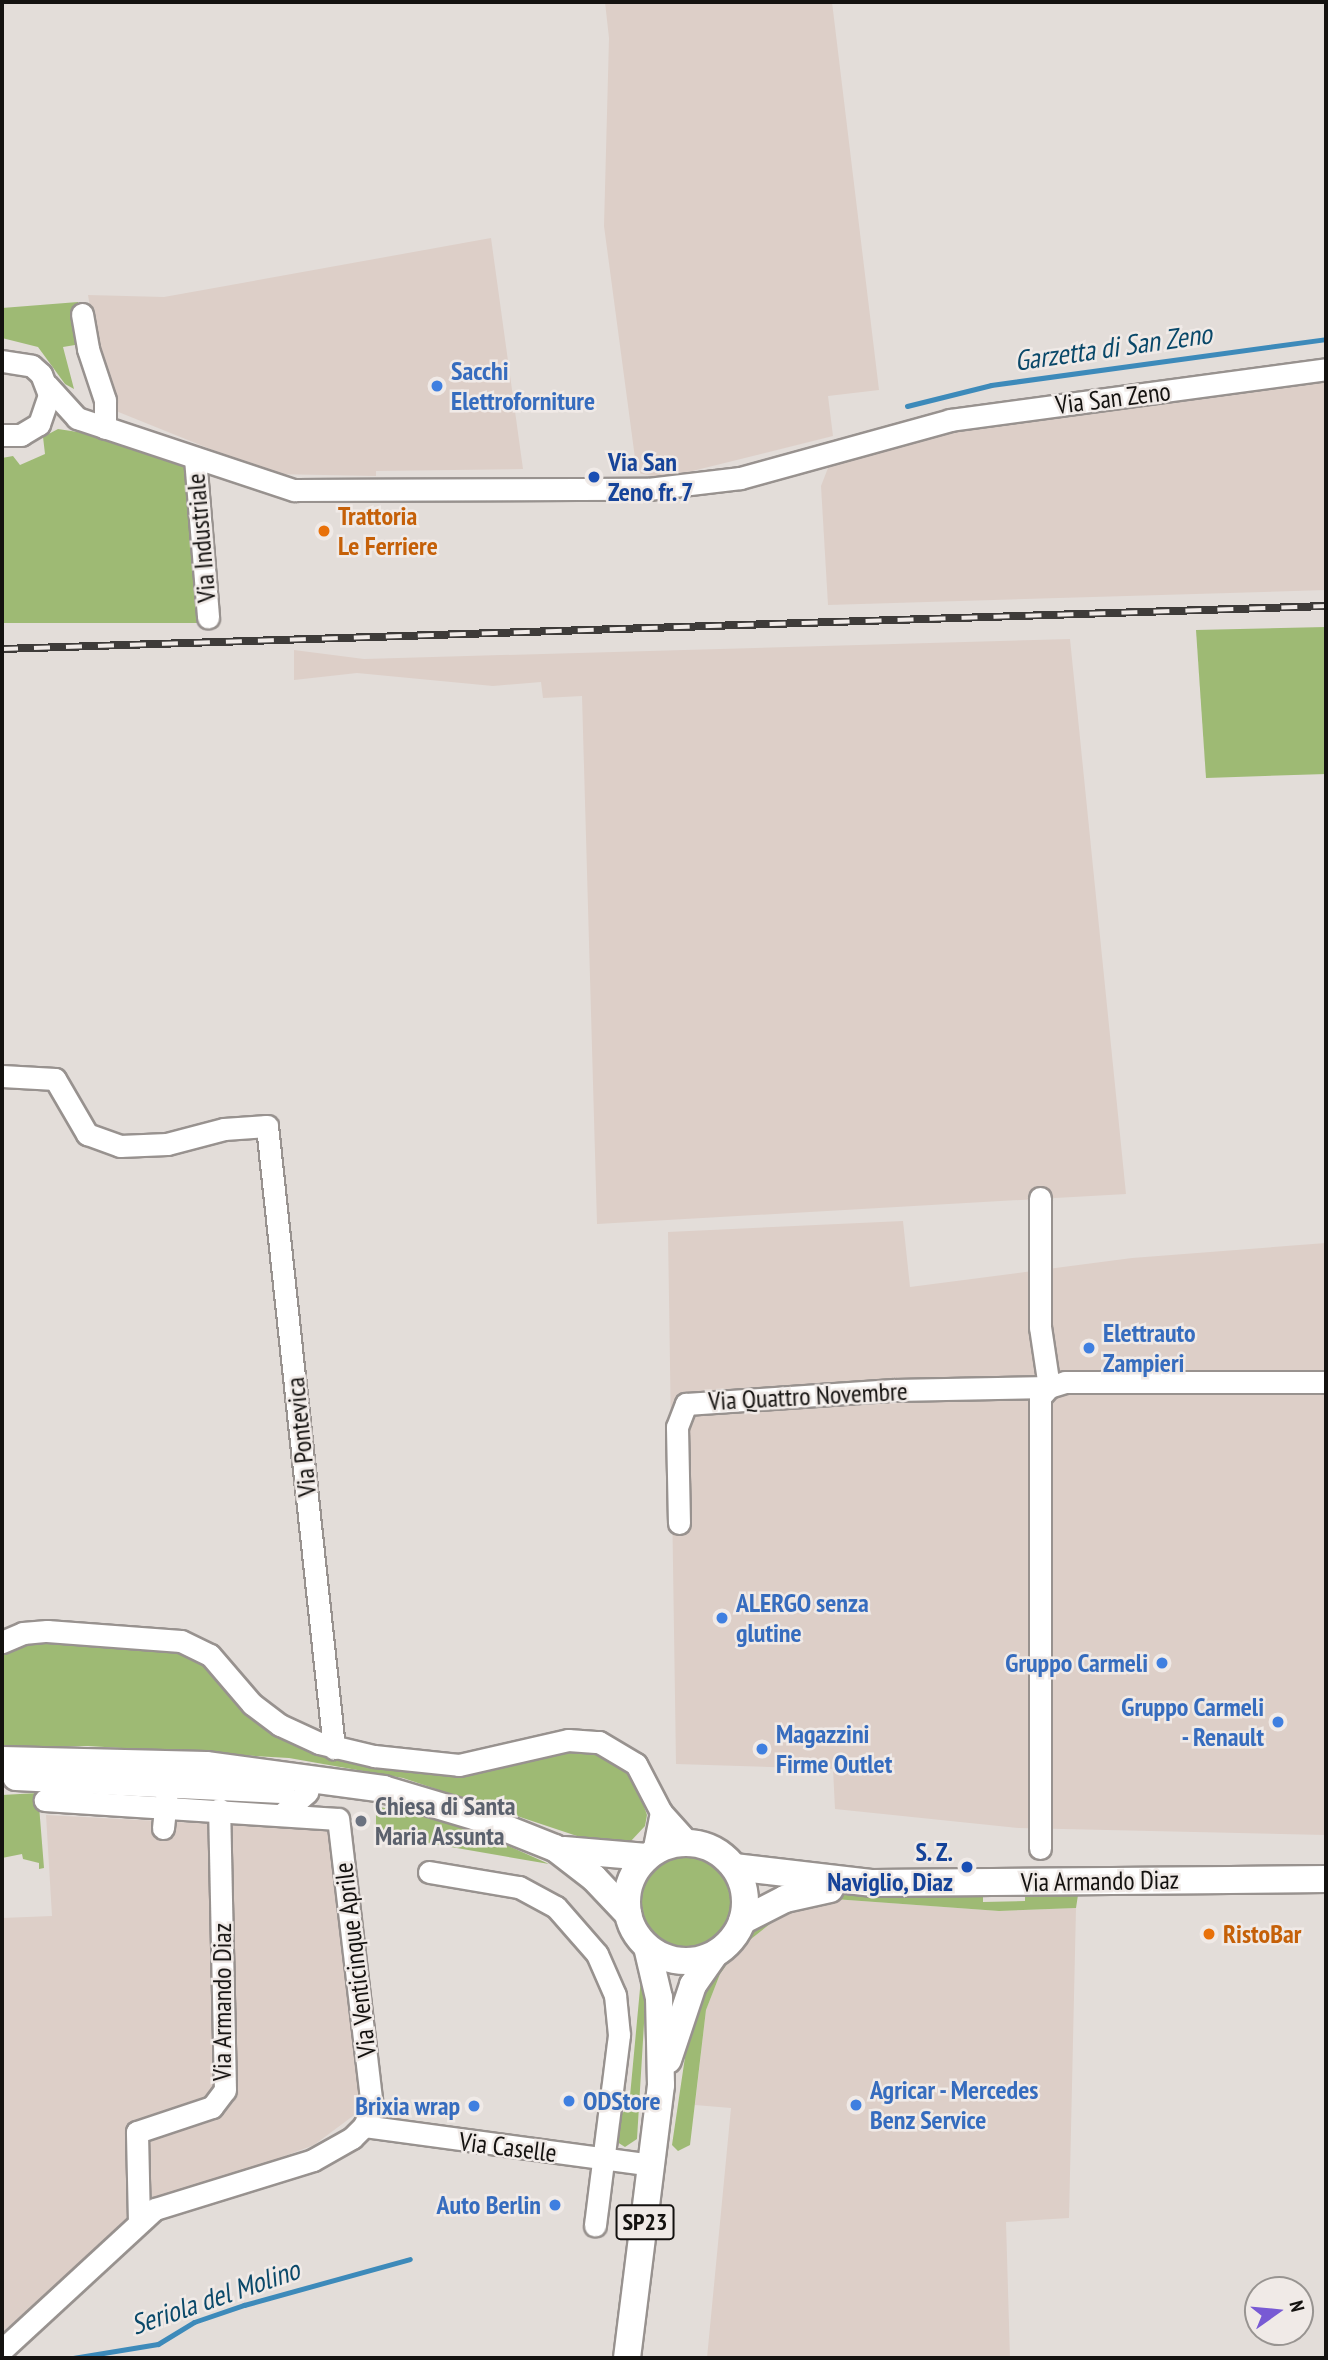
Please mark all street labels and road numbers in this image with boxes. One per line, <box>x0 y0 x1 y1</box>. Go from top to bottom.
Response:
street label: Via San Zeno <box>1054 375 1172 421</box>
street label: Via Industriale <box>180 472 222 604</box>
street label: Via Quattro Novembre <box>708 1375 908 1417</box>
street label: Via Pontevica <box>279 1376 323 1498</box>
street label: Via Venticinque Aprile <box>327 1860 383 2060</box>
street label: Via Armando Diaz <box>1020 1864 1180 1898</box>
street label: Via Armando Diaz <box>206 1923 238 2081</box>
street label: Via Caselle <box>457 2126 559 2168</box>
road number: SP23 <box>615 2202 675 2242</box>

